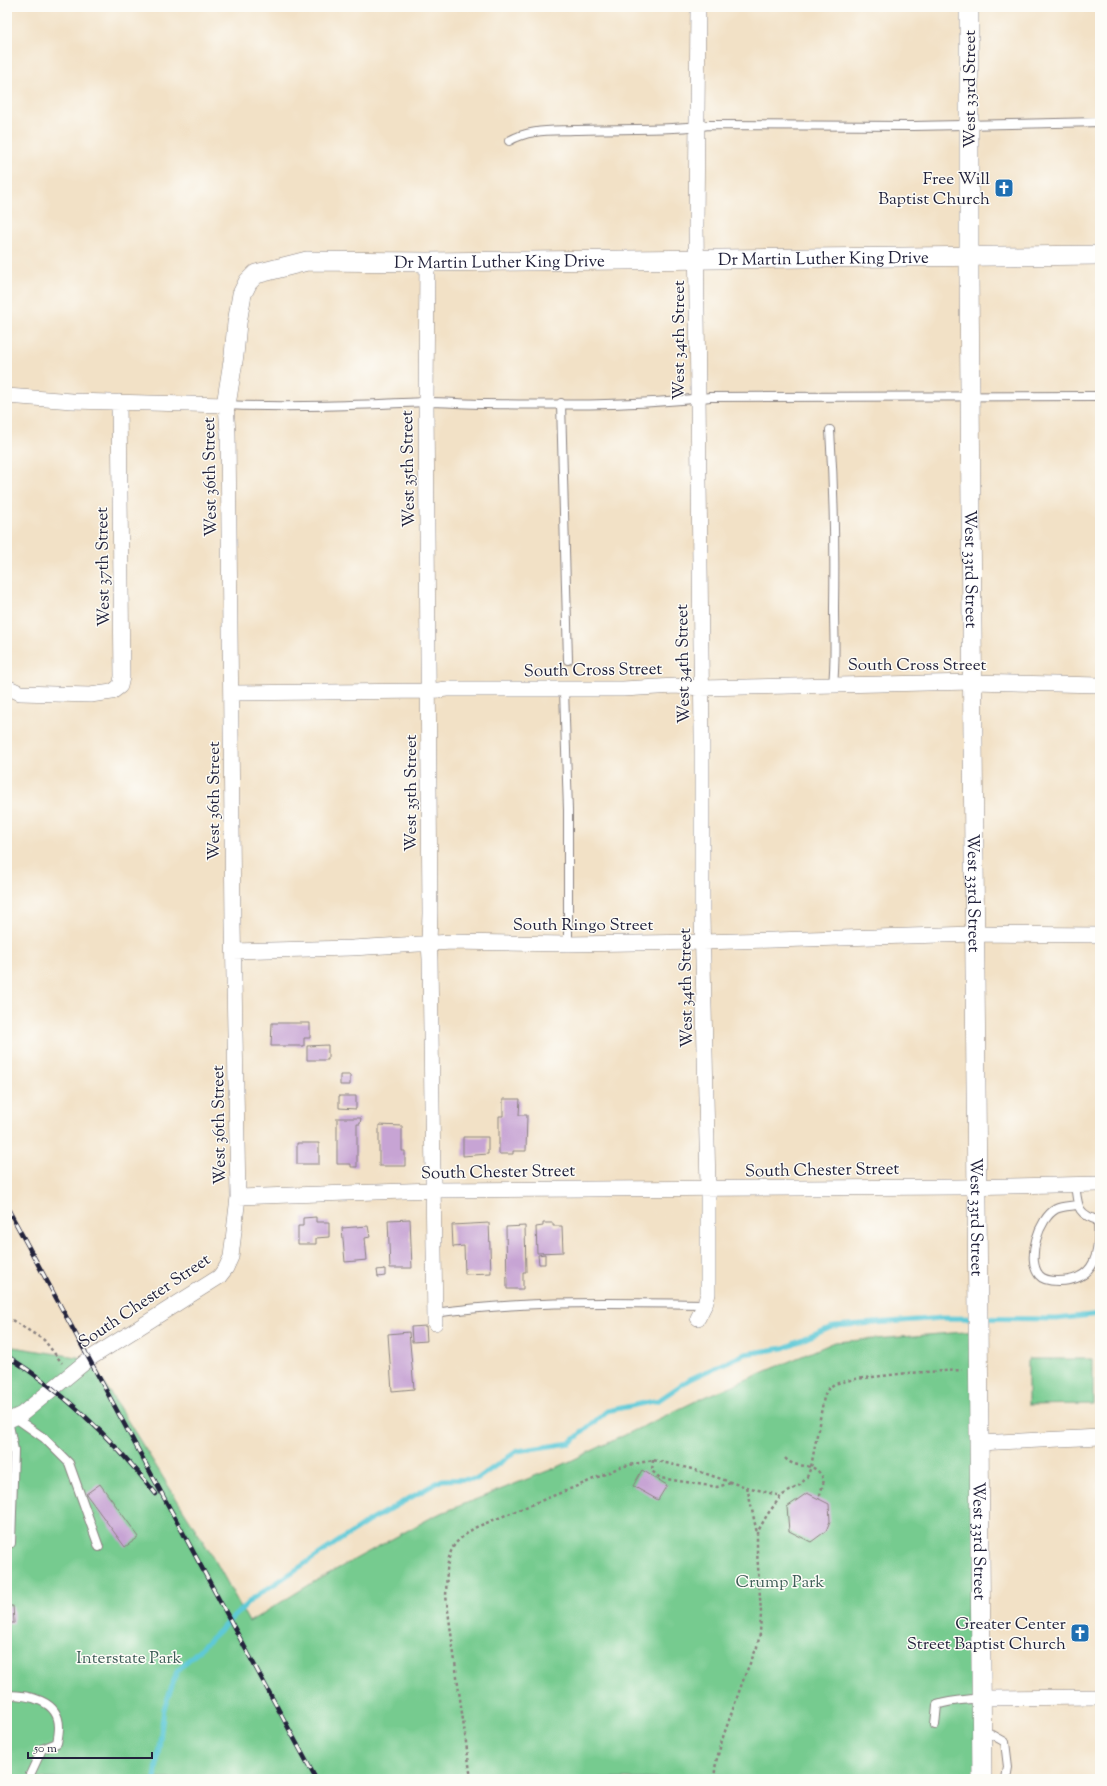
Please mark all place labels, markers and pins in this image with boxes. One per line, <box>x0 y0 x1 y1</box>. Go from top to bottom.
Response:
place label: Free Will Baptist Church <box>878 168 990 212</box>
church icon: Free Will Baptist Church <box>993 177 1015 199</box>
place label: Greater Center Street Baptist Church <box>907 1613 1067 1657</box>
church icon: Greater Center Street Baptist Church <box>1069 1622 1091 1644</box>

